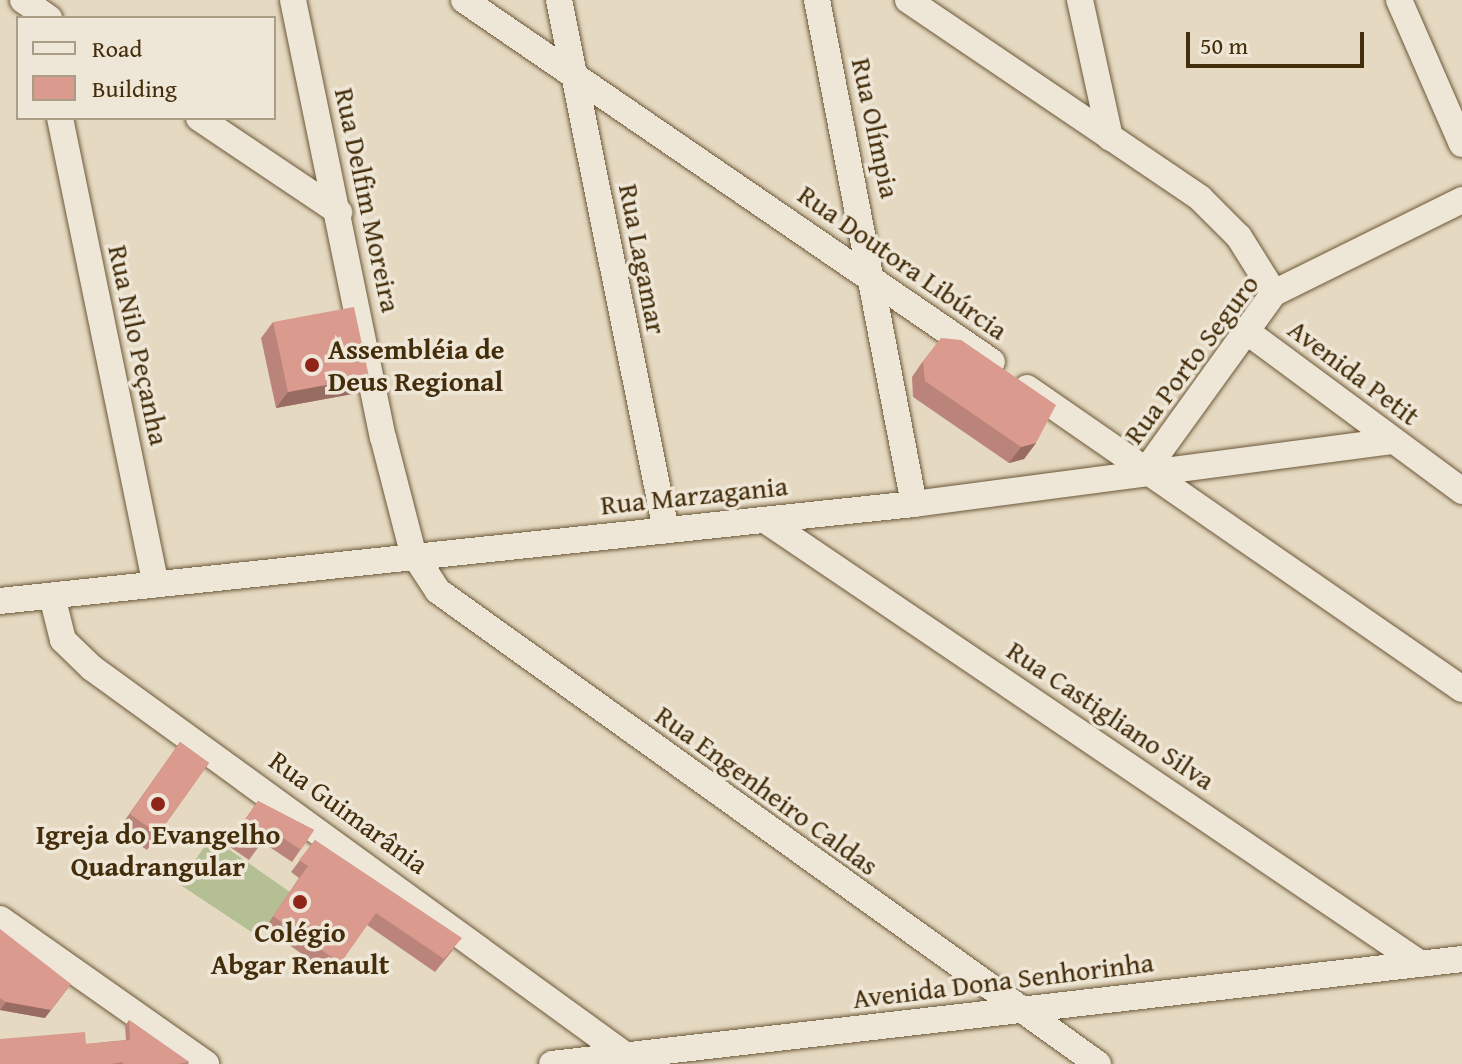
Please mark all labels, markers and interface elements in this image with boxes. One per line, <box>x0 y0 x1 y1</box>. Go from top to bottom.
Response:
legend <box>16 16 276 120</box>
scale bar <box>1190 16 1368 66</box>
text: 50 m <box>1200 28 1248 63</box>
text: Road <box>92 31 142 66</box>
street label: Rua Olímpia <box>845 55 907 201</box>
text: Building <box>92 71 177 106</box>
street label: Rua Delfim Moreira <box>328 85 408 315</box>
street label: Rua Doutora Libúrcia <box>792 177 1014 347</box>
street label: Rua Lagamar <box>612 181 674 337</box>
street label: Rua Nilo Peçanha <box>101 242 177 448</box>
street label: Rua Porto Seguro <box>1116 268 1266 450</box>
street label: Avenida Petit <box>1282 312 1426 432</box>
place label: Assembléia de Deus Regional <box>328 332 504 398</box>
marker: Assembléia de Deus Regional <box>303 356 321 374</box>
street label: Rua Marzagania <box>599 468 789 522</box>
street label: Rua Castigliano Silva <box>1001 633 1221 797</box>
street label: Rua Engenheiro Caldas <box>649 698 885 882</box>
street label: Rua Guimarânia <box>263 743 435 881</box>
marker: Igreja do Evangelho Quadrangular <box>149 795 167 813</box>
place label: Igreja do Evangelho Quadrangular <box>36 817 280 883</box>
marker: Colégio Abgar Renault <box>291 893 309 911</box>
place label: Colégio Abgar Renault <box>211 915 389 981</box>
street label: Avenida Dona Senhorinha <box>851 945 1155 1015</box>

